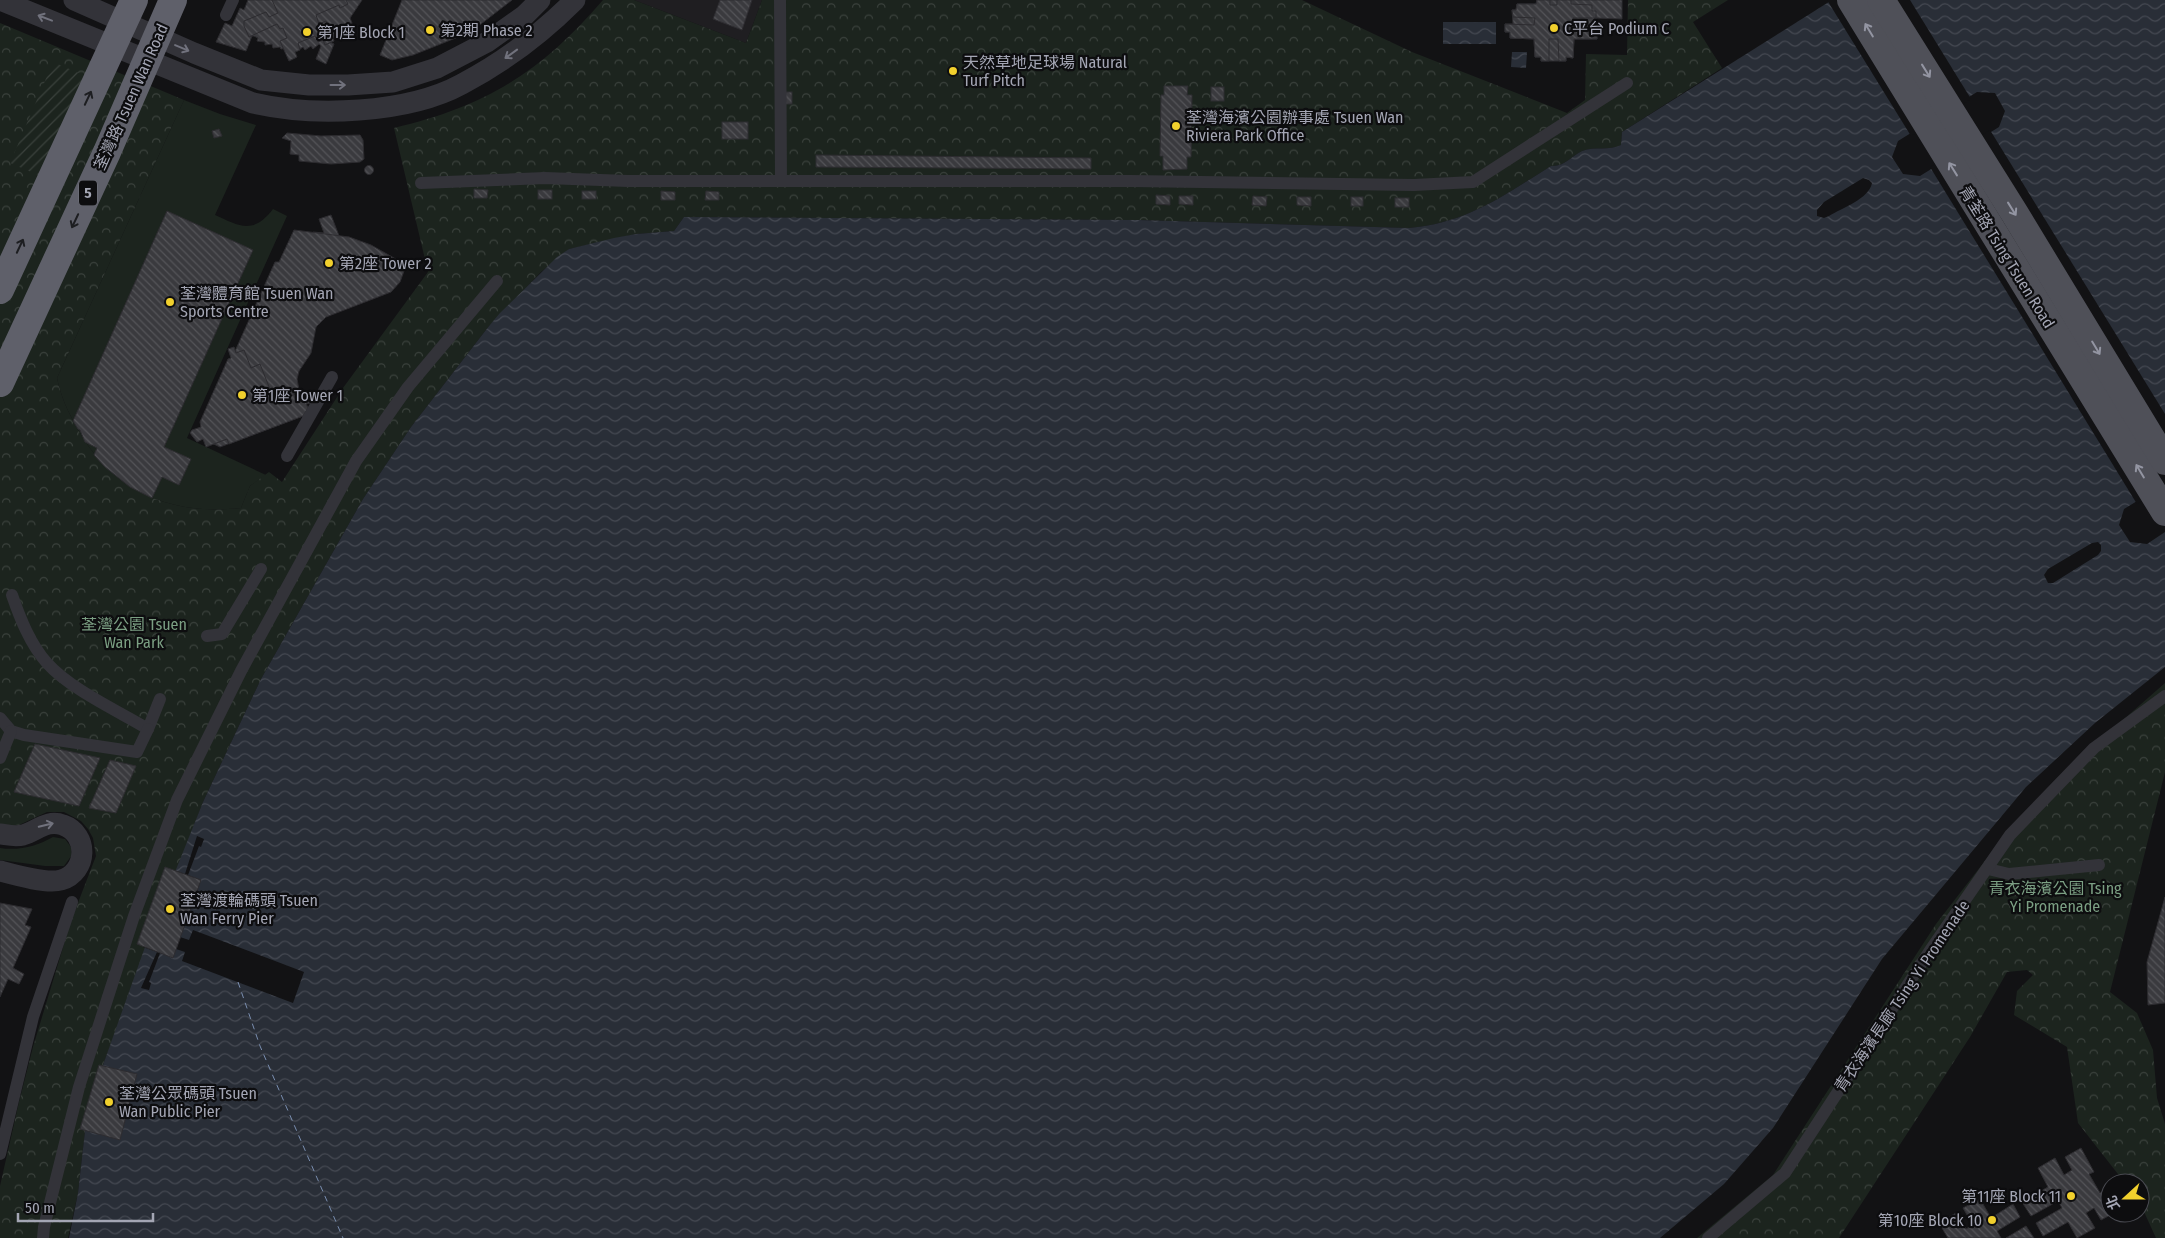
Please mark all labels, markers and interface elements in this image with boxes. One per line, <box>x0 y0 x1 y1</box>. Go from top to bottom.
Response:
one-way arrow <box>38 13 53 22</box>
place label: C平台 Podium C <box>1564 19 1669 38</box>
street label: 荃灣路 Tsuen Wan Road <box>90 21 172 173</box>
place label: 第2期 Phase 2 <box>440 21 533 40</box>
marker: C平台 Podium C <box>1548 22 1560 34</box>
place label: 第1座 Block 1 <box>317 23 405 42</box>
one-way arrow <box>1863 23 1873 37</box>
marker: 第2期 Phase 2 <box>424 24 436 36</box>
marker: 第1座 Block 1 <box>301 26 313 38</box>
one-way arrow <box>174 44 189 54</box>
one-way arrow <box>504 49 518 59</box>
place label: 天然草地足球場 Natural Turf Pitch <box>963 53 1127 90</box>
one-way arrow <box>1920 64 1931 78</box>
marker: 天然草地足球場 Natural Turf Pitch <box>947 65 959 77</box>
one-way arrow <box>330 80 346 90</box>
one-way arrow <box>84 91 94 106</box>
place label: 荃灣海濱公園辦事處 Tsuen Wan Riviera Park Office <box>1186 108 1403 145</box>
marker: 荃灣海濱公園辦事處 Tsuen Wan Riviera Park Office <box>1170 120 1182 132</box>
one-way arrow <box>1947 162 1957 176</box>
road number: 5 <box>79 180 97 206</box>
street label: 青荃路 Tsing Tsuen Road <box>1955 182 2059 332</box>
one-way arrow <box>2007 201 2017 215</box>
one-way arrow <box>70 213 80 228</box>
one-way arrow <box>16 239 26 254</box>
place label: 第2座 Tower 2 <box>339 254 432 273</box>
marker: 第2座 Tower 2 <box>323 257 335 269</box>
place label: 荃灣體育館 Tsuen Wan Sports Centre <box>180 284 333 321</box>
marker: 荃灣體育館 Tsuen Wan Sports Centre <box>164 296 176 308</box>
one-way arrow <box>2092 340 2102 354</box>
place label: 第1座 Tower 1 <box>252 386 343 405</box>
marker: 第1座 Tower 1 <box>236 389 248 401</box>
one-way arrow <box>2134 464 2144 478</box>
park label: 荃灣公園 Tsuen Wan Park <box>81 615 187 652</box>
one-way arrow <box>38 820 54 829</box>
park label: 青衣海濱公園 Tsing Yi Promenade <box>1988 879 2122 916</box>
place label: 荃灣渡輪碼頭 Tsuen Wan Ferry Pier <box>180 891 318 928</box>
street label: 青衣海濱長廊 Tsing Yi Promenade <box>1831 896 1973 1096</box>
marker: 荃灣渡輪碼頭 Tsuen Wan Ferry Pier <box>164 903 176 915</box>
place label: 荃灣公眾碼頭 Tsuen Wan Public Pier <box>119 1084 257 1121</box>
marker: 荃灣公眾碼頭 Tsuen Wan Public Pier <box>103 1096 115 1108</box>
north arrow <box>2100 1173 2150 1223</box>
place label: 第11座 Block 11 <box>1961 1187 2061 1206</box>
scale bar <box>18 1190 152 1222</box>
marker: 第11座 Block 11 <box>2065 1190 2077 1202</box>
text: 北 <box>2103 1193 2124 1212</box>
text: 50 m <box>25 1199 55 1217</box>
place label: 第10座 Block 10 <box>1878 1211 1982 1230</box>
marker: 第10座 Block 10 <box>1986 1214 1998 1226</box>

